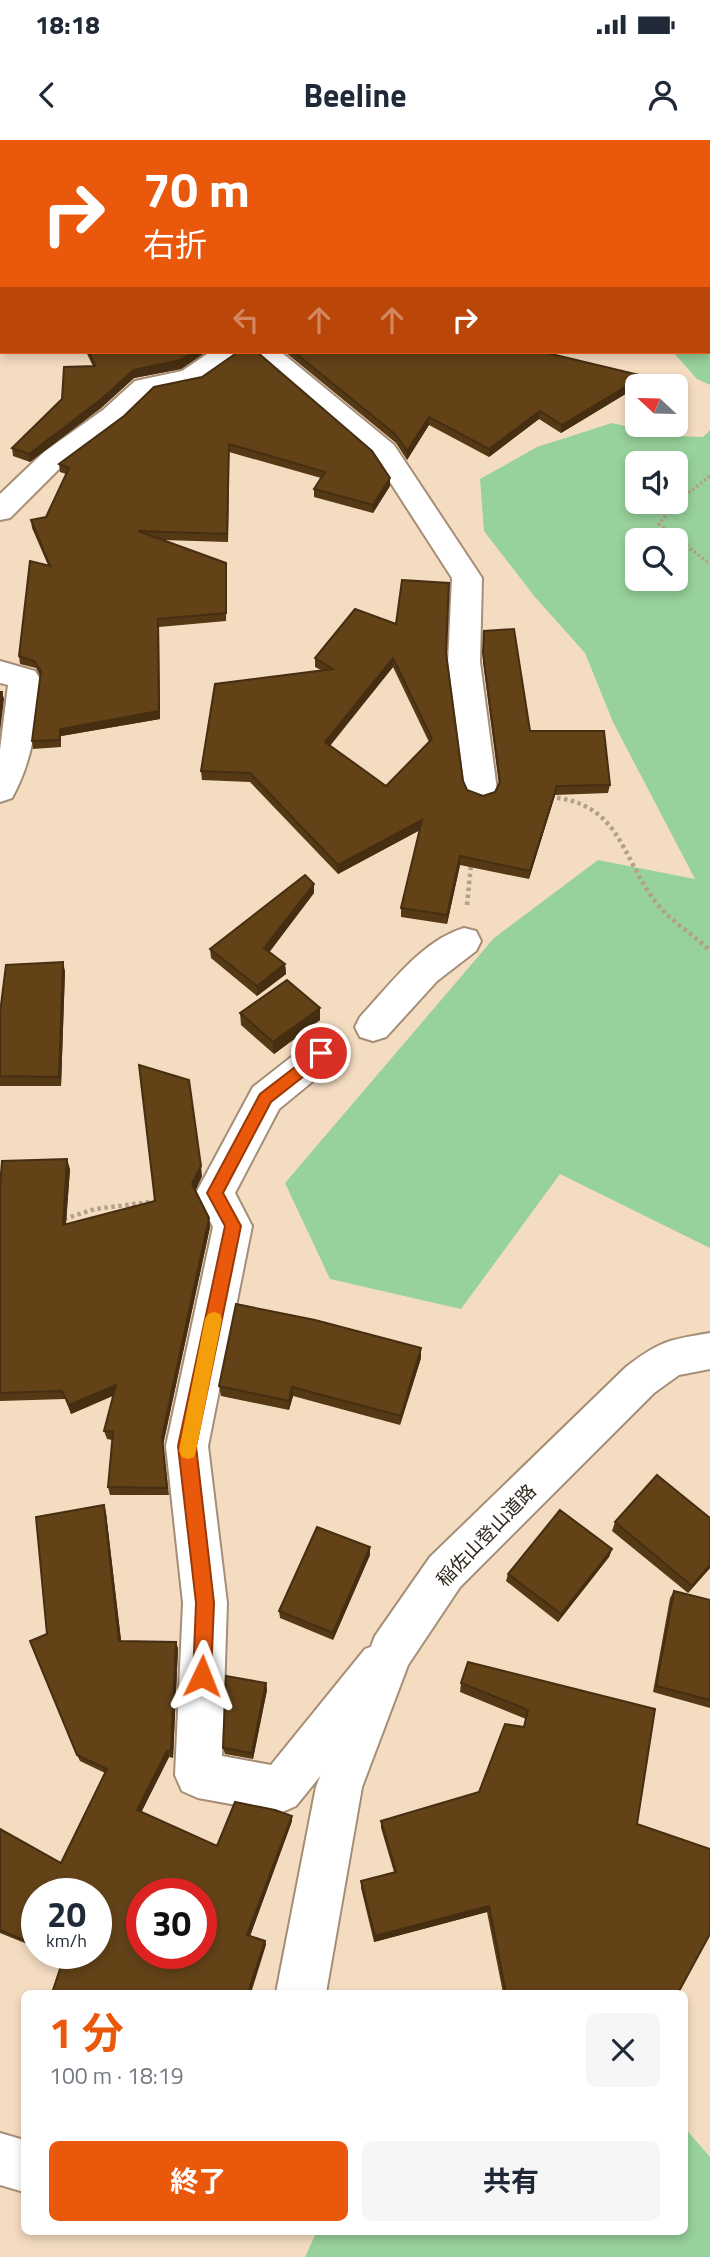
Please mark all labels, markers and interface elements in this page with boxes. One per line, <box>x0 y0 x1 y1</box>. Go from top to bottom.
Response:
text: 18:18 <box>35 5 100 44</box>
text: Beeline <box>303 71 407 119</box>
icon: back <box>28 76 66 114</box>
icon: person <box>644 76 682 114</box>
text: 70 m <box>143 151 250 226</box>
icon: right <box>28 168 119 259</box>
text: 右折 <box>143 220 207 268</box>
icon: left <box>227 301 265 339</box>
icon: ahead <box>300 301 338 339</box>
icon: ahead <box>373 301 411 339</box>
icon: right <box>446 301 484 339</box>
north arrow <box>625 374 688 438</box>
map controls <box>625 374 688 591</box>
button: sound <box>625 451 688 514</box>
button: search <box>625 528 688 591</box>
pin <box>291 1023 351 1083</box>
icon: arrive <box>302 1034 340 1072</box>
street label: 稲佐山登山道路 <box>429 1477 542 1593</box>
position arrow <box>165 1639 239 1713</box>
speed limit sign: 30 <box>126 1878 217 1969</box>
text: 20 <box>47 1887 86 1941</box>
text: km/h <box>46 1927 87 1954</box>
text: 1 分 <box>49 2000 124 2064</box>
button: close <box>586 2013 660 2087</box>
text: 100 m · 18:19 <box>49 2058 184 2093</box>
button: 終了 <box>49 2141 348 2221</box>
button: 共有 <box>362 2141 660 2221</box>

